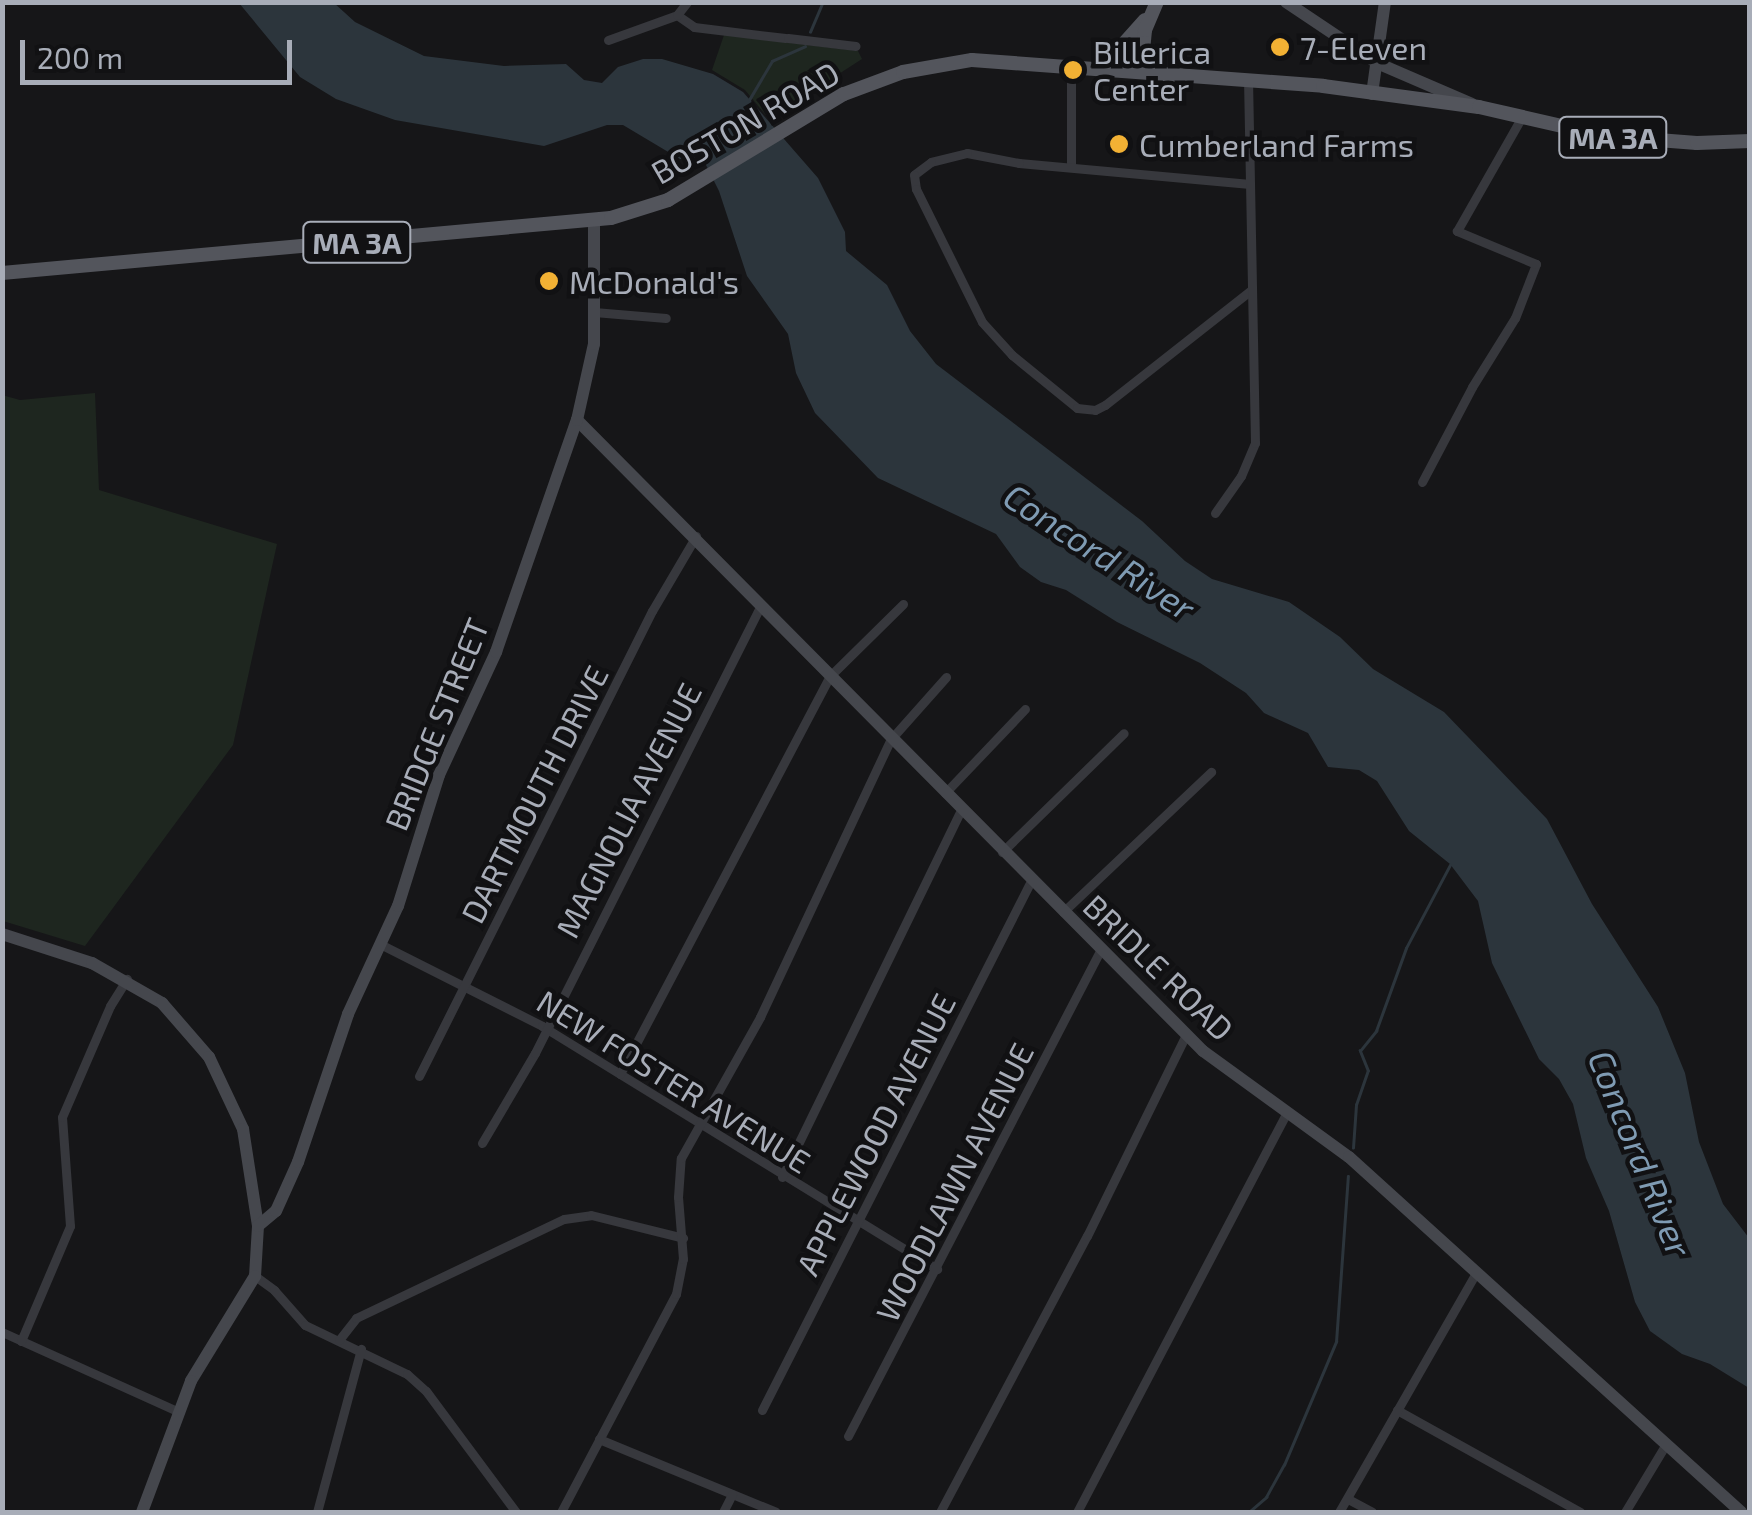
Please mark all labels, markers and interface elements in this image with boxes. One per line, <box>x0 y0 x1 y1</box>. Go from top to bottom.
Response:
scale bar <box>25 20 298 82</box>
place label: 7-Eleven <box>1300 28 1427 66</box>
place label: Billerica Center <box>1093 33 1211 108</box>
marker: 7-Eleven <box>1269 36 1291 58</box>
text: 200 m <box>37 39 123 75</box>
street label: BOSTON ROAD <box>644 53 846 191</box>
marker: Billerica Center <box>1062 59 1084 81</box>
road number: MA 3A <box>1556 112 1670 162</box>
place label: Cumberland Farms <box>1139 125 1414 163</box>
marker: Cumberland Farms <box>1108 133 1130 155</box>
road number: MA 3A <box>300 217 414 267</box>
place label: McDonald's <box>569 262 739 300</box>
marker: McDonald's <box>538 270 560 292</box>
water label: Concord River <box>997 474 1203 628</box>
street label: BRIDGE STREET <box>376 612 496 836</box>
street label: DARTMOUTH DRIVE <box>452 659 616 929</box>
street label: MAGNOLIA AVENUE <box>547 676 709 944</box>
street label: BRIDLE ROAD <box>1076 886 1242 1048</box>
street label: NEW FOSTER AVENUE <box>530 981 818 1181</box>
street label: APPLEWOOD AVENUE <box>787 987 963 1281</box>
street label: WOODLAWN AVENUE <box>867 1036 1041 1328</box>
water label: Concord River <box>1581 1044 1701 1262</box>

